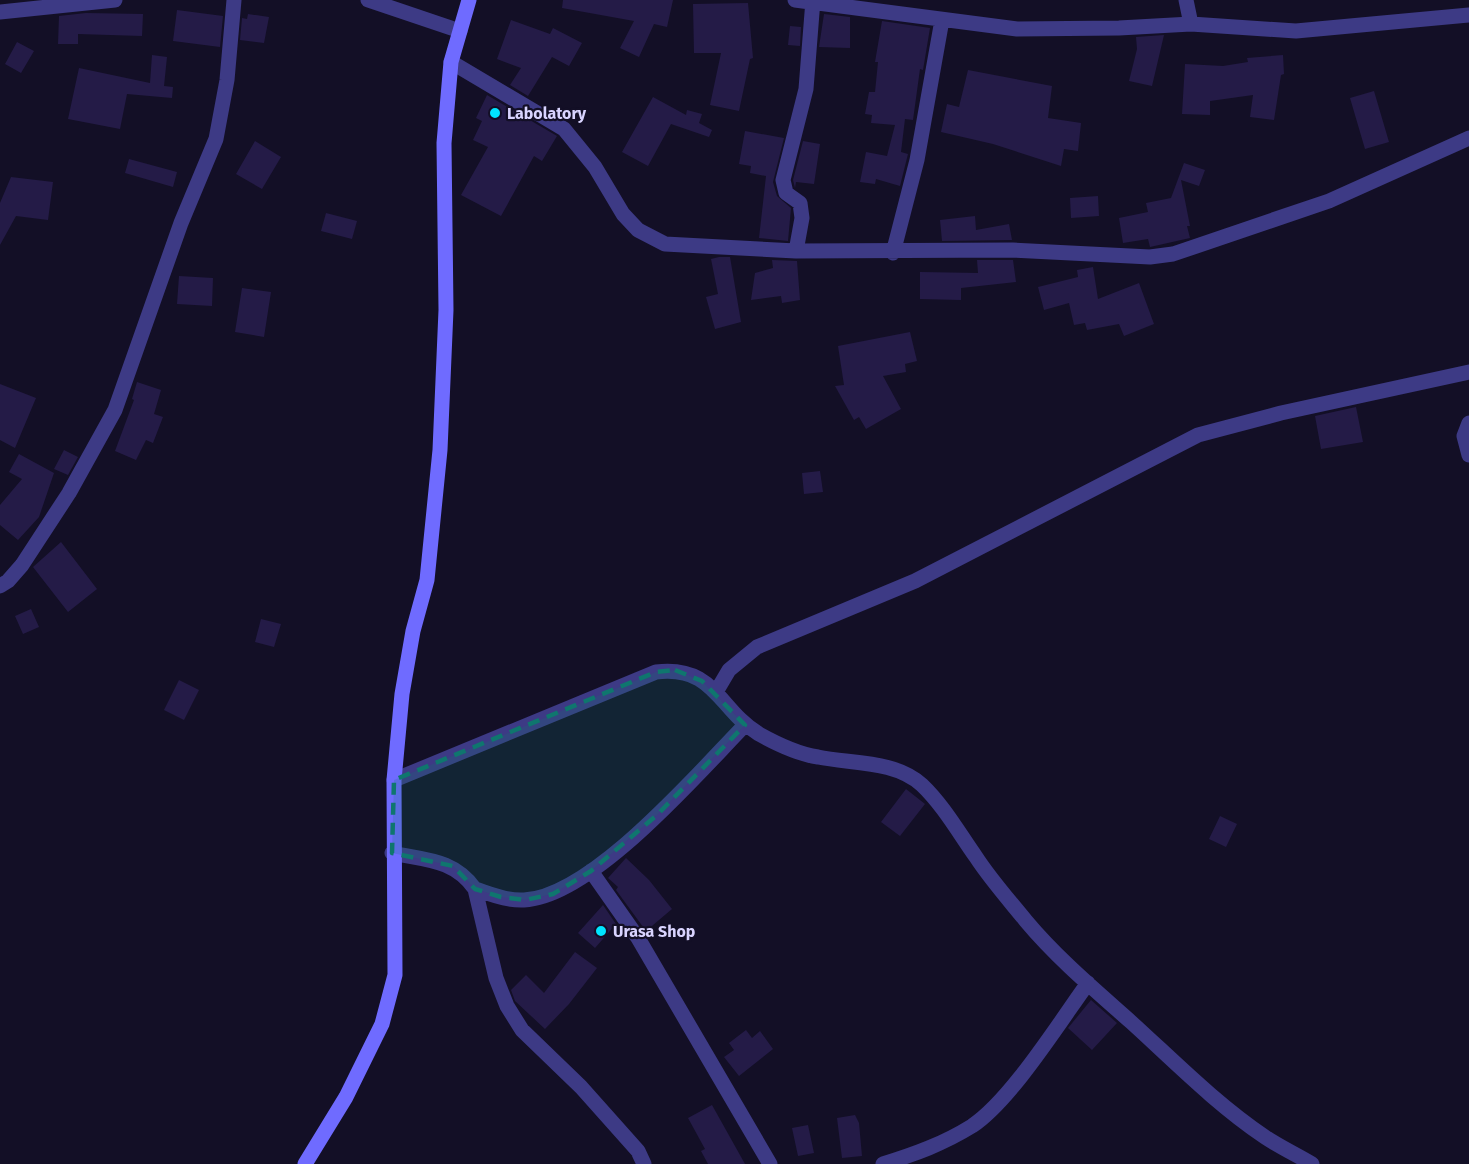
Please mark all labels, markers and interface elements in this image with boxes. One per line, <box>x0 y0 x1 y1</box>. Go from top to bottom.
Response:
place label: Labolatory <box>507 104 587 123</box>
marker: Labolatory <box>488 106 502 120</box>
place label: Urasa Shop <box>613 922 695 941</box>
marker: Urasa Shop <box>594 924 608 938</box>

